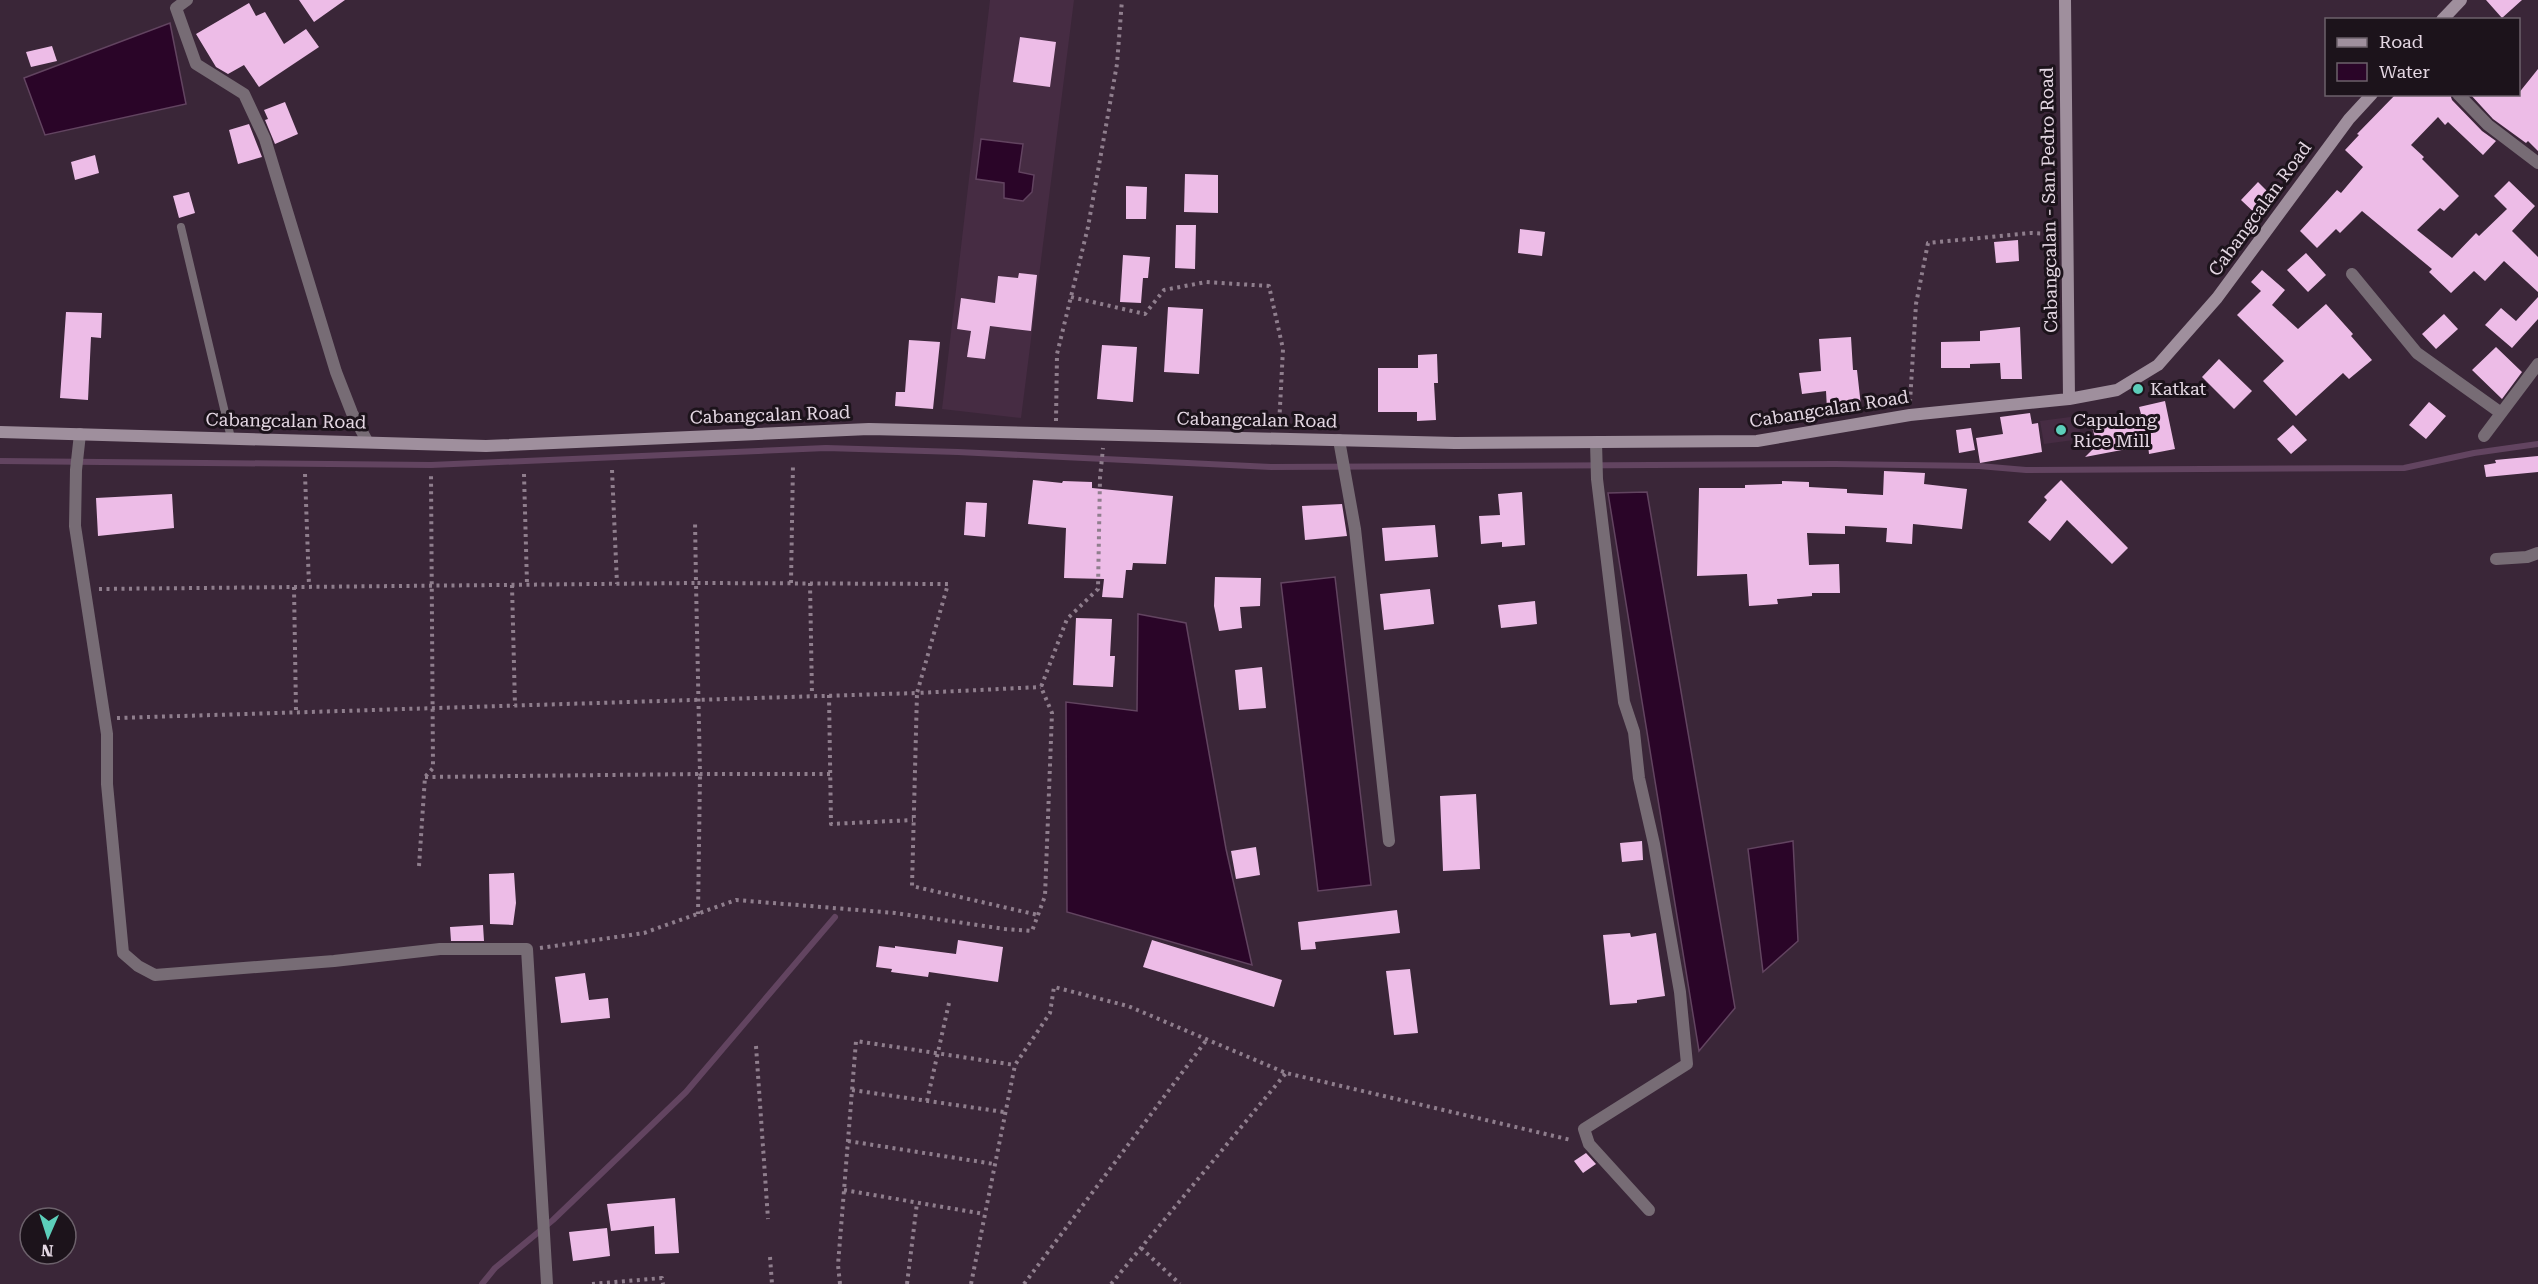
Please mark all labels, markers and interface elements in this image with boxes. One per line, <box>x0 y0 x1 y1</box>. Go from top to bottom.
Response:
legend <box>2325 18 2520 96</box>
text: Road <box>2379 31 2424 52</box>
text: Water <box>2379 61 2430 82</box>
street label: Cabangcalan - San Pedro Road <box>2036 66 2061 333</box>
street label: Cabangcalan Road <box>2204 137 2316 280</box>
place label: Katkat <box>2150 378 2206 399</box>
marker: Katkat <box>2131 382 2145 396</box>
street label: Cabangcalan Road <box>1748 385 1910 431</box>
street label: Cabangcalan Road <box>689 401 851 428</box>
street label: Cabangcalan Road <box>1176 408 1338 431</box>
street label: Cabangcalan Road <box>205 409 367 432</box>
place label: Capulong Rice Mill <box>2073 409 2158 451</box>
marker: Capulong Rice Mill <box>2054 423 2068 437</box>
north arrow <box>18 1206 78 1266</box>
text: N <box>41 1241 54 1260</box>

